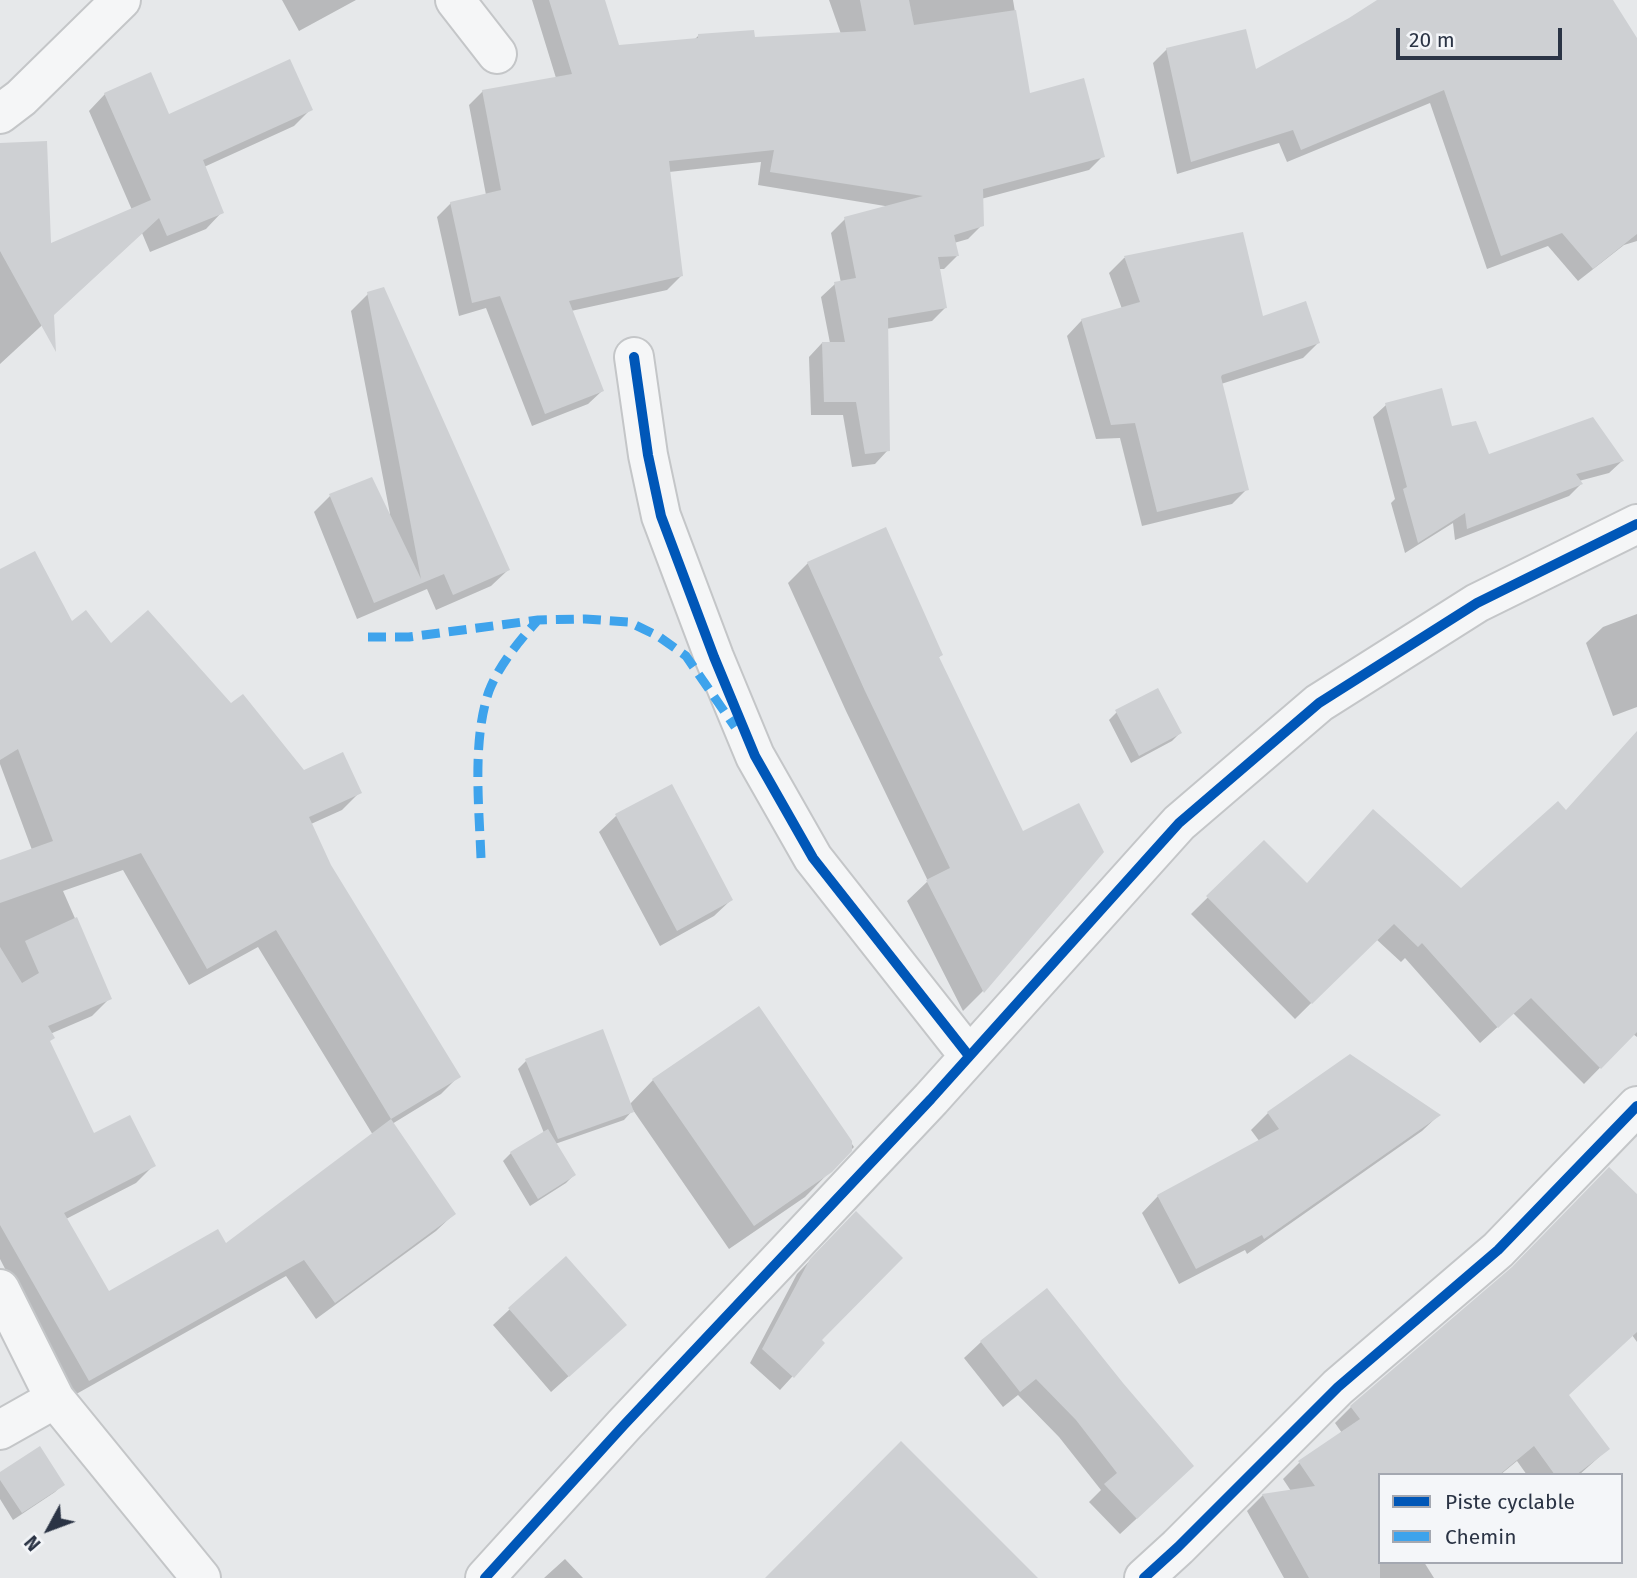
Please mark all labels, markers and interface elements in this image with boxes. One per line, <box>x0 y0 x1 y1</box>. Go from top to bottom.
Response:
scale bar <box>1399 14 1565 58</box>
text: 20 m <box>1409 27 1455 53</box>
legend <box>1378 1473 1623 1564</box>
text: Piste cyclable <box>1445 1489 1575 1515</box>
north arrow <box>14 1494 84 1564</box>
text: Chemin <box>1445 1524 1517 1550</box>
text: N <box>20 1531 46 1555</box>

